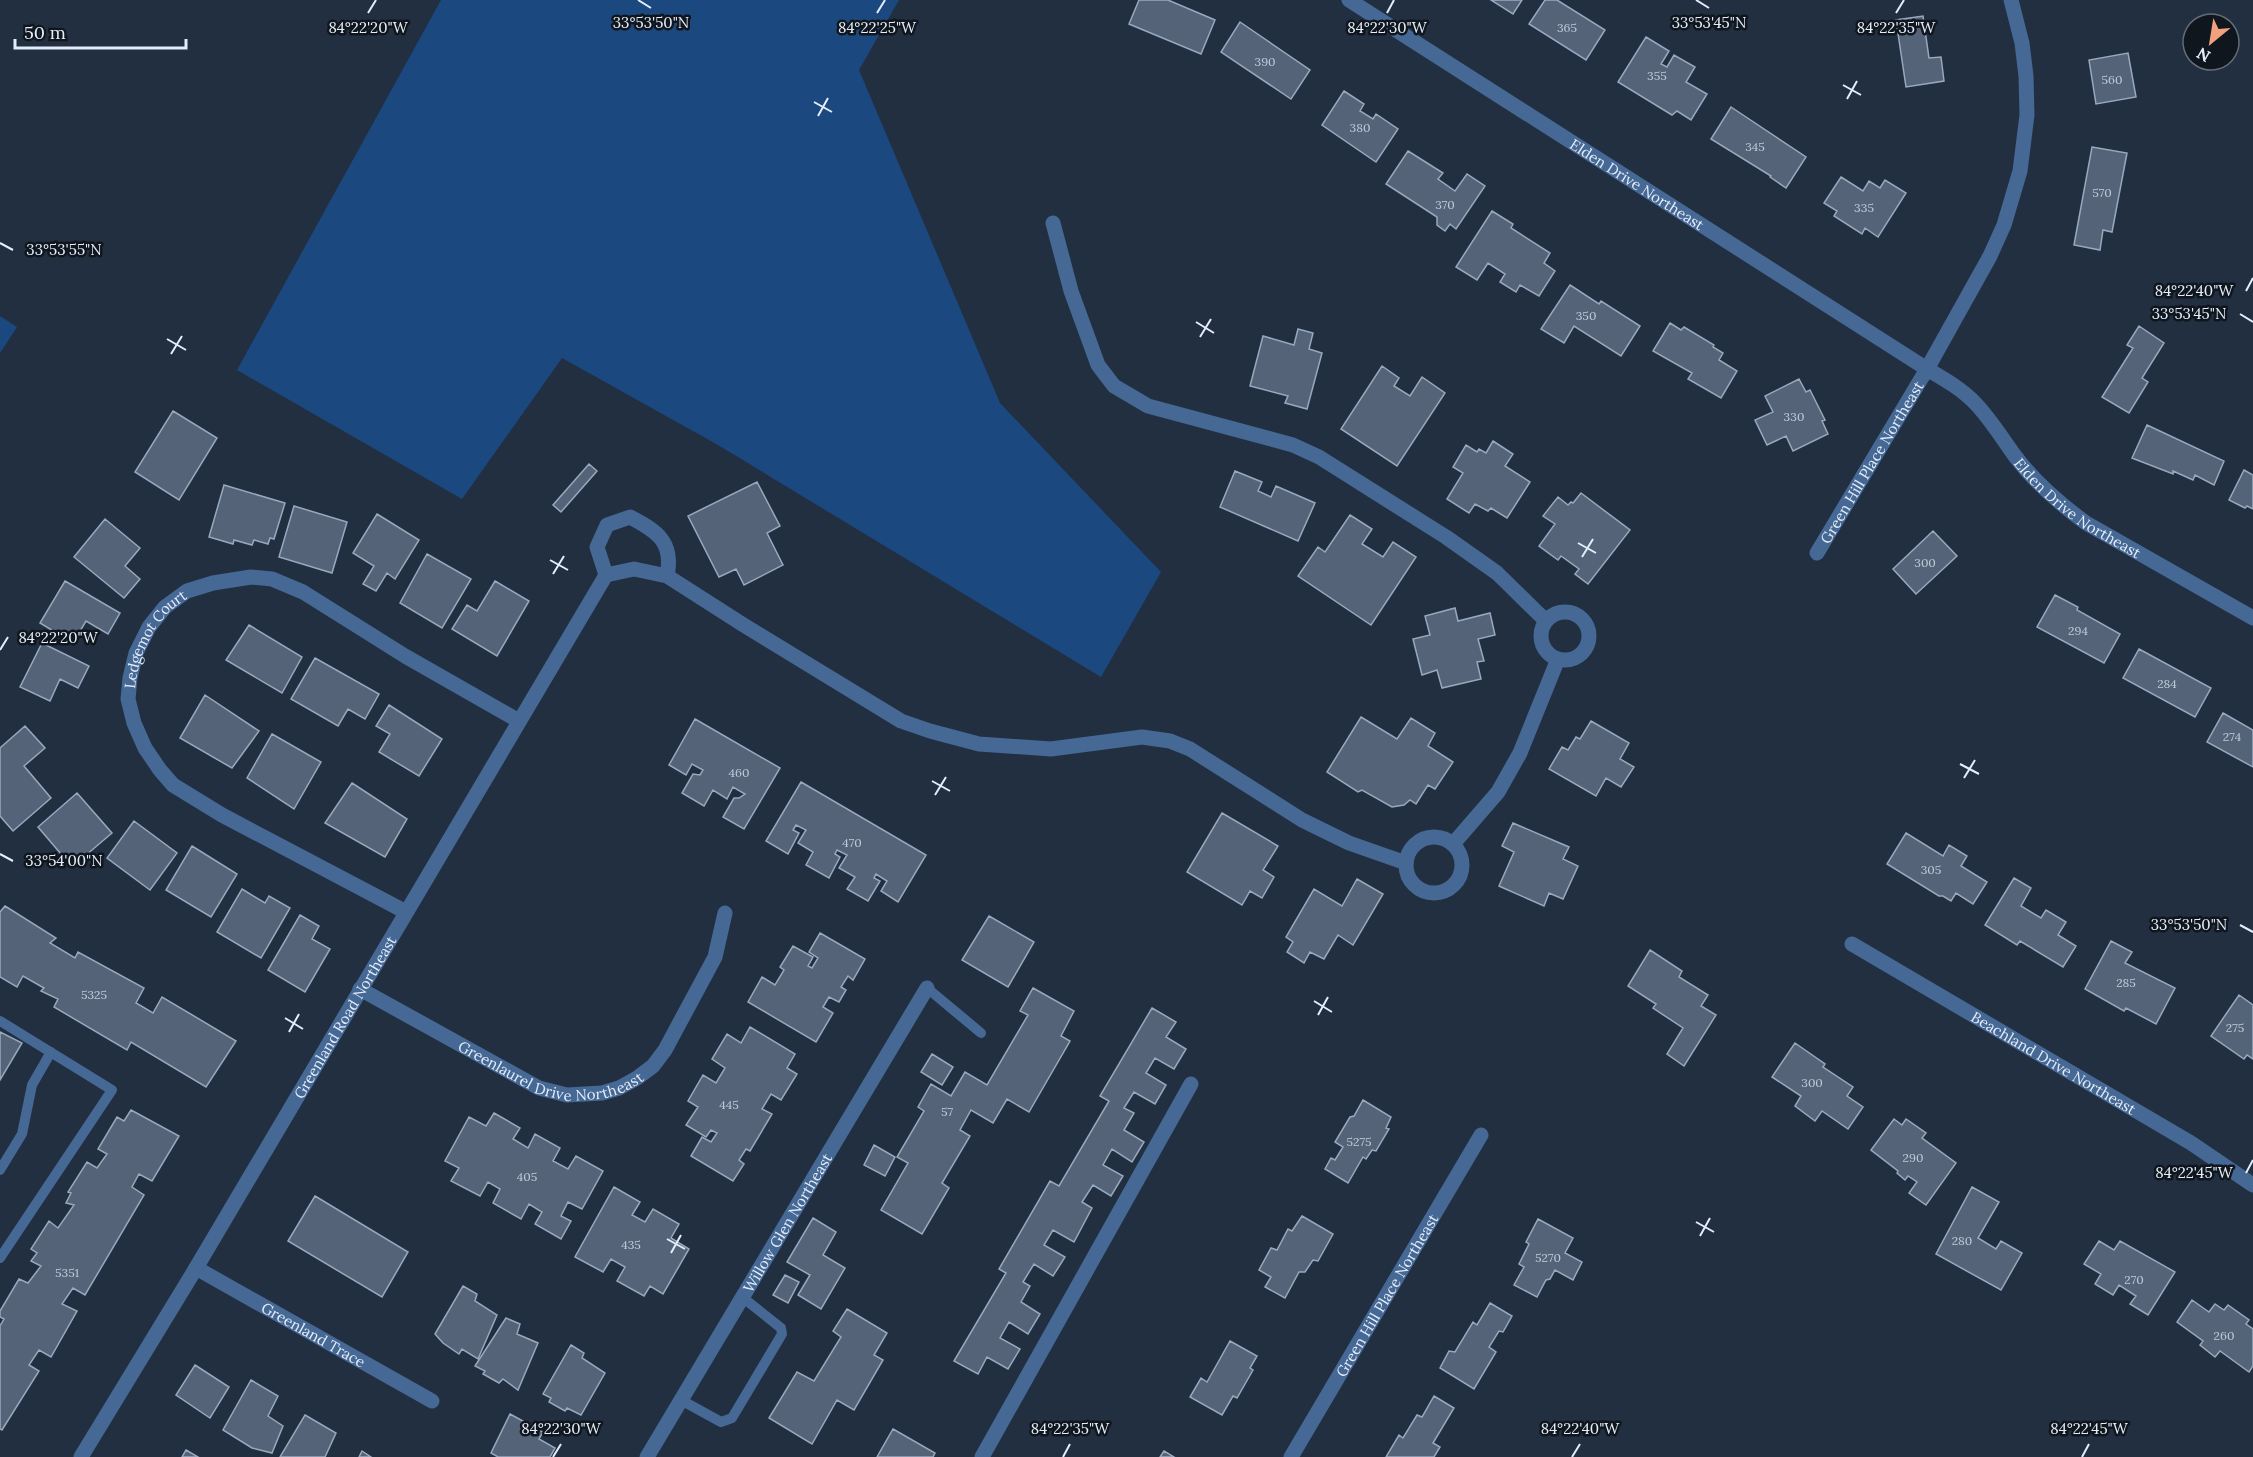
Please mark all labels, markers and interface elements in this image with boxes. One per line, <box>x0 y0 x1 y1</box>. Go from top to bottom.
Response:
scale bar <box>15 12 186 50</box>
north arrow <box>2181 12 2241 72</box>
text: 33°53'50"N <box>613 13 689 32</box>
text: 33°53'45"N <box>1672 13 1746 32</box>
text: 84°22'20"W <box>328 18 409 37</box>
text: 84°22'25"W <box>838 18 917 37</box>
text: 84°22'30"W <box>1347 18 1428 37</box>
text: 84°22'35"W <box>1857 18 1936 37</box>
house number: 365 <box>1557 20 1577 35</box>
text: 50 m <box>24 21 66 44</box>
text: N <box>2193 43 2214 67</box>
house number: 390 <box>1254 54 1276 69</box>
house number: 355 <box>1647 68 1667 83</box>
house number: 560 <box>2102 72 2122 87</box>
house number: 380 <box>1350 120 1370 135</box>
street label: Elden Drive Northeast <box>1567 134 1708 234</box>
house number: 345 <box>1745 139 1765 154</box>
house number: 570 <box>2092 185 2112 200</box>
house number: 370 <box>1435 197 1455 212</box>
house number: 335 <box>1854 200 1874 215</box>
text: 33°53'55"N <box>26 240 102 259</box>
text: 84°22'40"W <box>2155 281 2234 300</box>
text: 33°53'45"N <box>2152 304 2226 323</box>
house number: 350 <box>1576 308 1596 323</box>
street label: Green Hill Place Northeast <box>1816 377 1927 547</box>
house number: 330 <box>1784 409 1804 424</box>
street label: Elden Drive Northeast <box>2010 454 2145 562</box>
house number: 300 <box>1914 555 1936 570</box>
street label: Ledgemot Court <box>120 585 190 689</box>
house number: 294 <box>2068 623 2088 638</box>
text: 84°22'20"W <box>18 628 99 647</box>
house number: 284 <box>2157 676 2177 691</box>
house number: 274 <box>2223 729 2242 744</box>
house number: 460 <box>729 765 749 780</box>
house number: 470 <box>842 835 862 850</box>
text: 33°54'00"N <box>25 851 103 870</box>
house number: 305 <box>1921 862 1941 877</box>
text: 33°53'50"N <box>2151 915 2227 934</box>
street label: Greenland Road Northeast <box>289 932 400 1102</box>
house number: 285 <box>2116 975 2136 990</box>
house number: 5325 <box>81 987 107 1002</box>
street label: Beachland Drive Northeast <box>1968 1007 2140 1118</box>
house number: 275 <box>2226 1020 2244 1035</box>
street label: Greenlaurel Drive Northeast <box>455 1036 647 1105</box>
house number: 300 <box>1801 1075 1823 1090</box>
house number: 445 <box>719 1097 739 1112</box>
house number: 57 <box>941 1104 954 1119</box>
house number: 5275 <box>1346 1134 1372 1149</box>
street label: Willow Glen Northeast <box>738 1150 836 1296</box>
house number: 290 <box>1903 1150 1923 1165</box>
text: 84°22'45"W <box>2155 1163 2234 1182</box>
house number: 405 <box>517 1169 537 1184</box>
street label: Green Hill Place Northeast <box>1331 1210 1442 1380</box>
house number: 280 <box>1952 1233 1972 1248</box>
house number: 435 <box>621 1237 641 1252</box>
house number: 5270 <box>1535 1250 1561 1265</box>
house number: 5351 <box>55 1265 79 1280</box>
house number: 270 <box>2124 1272 2144 1287</box>
street label: Greenland Trace <box>258 1297 369 1371</box>
house number: 260 <box>2214 1328 2234 1343</box>
text: 84°22'30"W <box>521 1419 602 1438</box>
text: 84°22'35"W <box>1031 1419 1110 1438</box>
text: 84°22'40"W <box>1541 1419 1620 1438</box>
text: 84°22'45"W <box>2050 1419 2129 1438</box>

